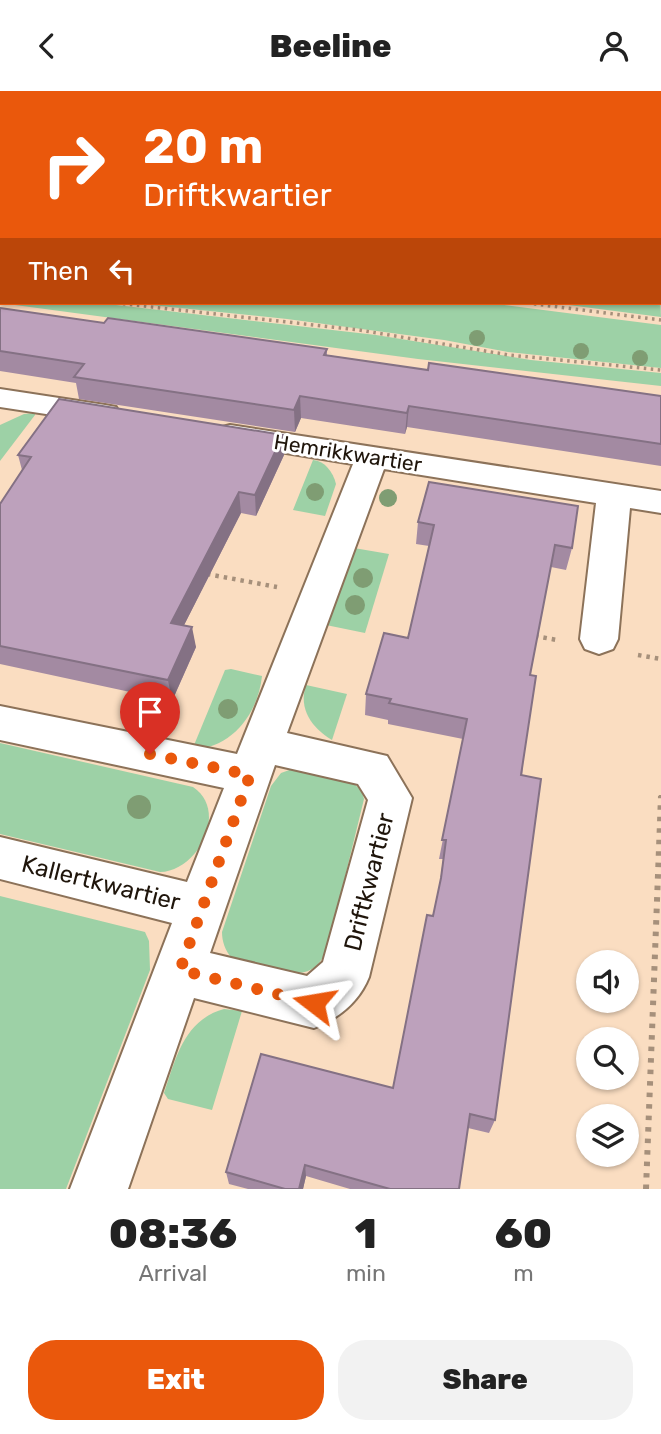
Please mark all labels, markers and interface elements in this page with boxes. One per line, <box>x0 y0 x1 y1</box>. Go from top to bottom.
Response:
icon: back <box>28 27 66 65</box>
text: Beeline <box>269 27 392 65</box>
icon: person <box>595 27 633 65</box>
text: 20 m <box>143 117 264 175</box>
icon: right <box>28 119 119 210</box>
text: Driftkwartier <box>143 176 332 214</box>
icon: left <box>103 252 141 290</box>
text: Then <box>28 256 89 287</box>
street label: Hemrikkwartier <box>272 429 424 477</box>
pin <box>120 682 180 754</box>
icon: arrive <box>131 693 169 731</box>
street label: Driftkwartier <box>338 810 400 954</box>
street label: Kallertkwartier <box>19 850 183 916</box>
map controls <box>576 950 639 1167</box>
button: sound <box>576 950 639 1013</box>
position arrow <box>277 966 351 1040</box>
button: search <box>576 1027 639 1090</box>
button: layers <box>576 1104 639 1167</box>
text: 08:36 <box>109 1209 237 1259</box>
text: 1 <box>355 1209 377 1259</box>
text: 60 <box>495 1209 552 1259</box>
text: Arrival <box>138 1259 207 1287</box>
text: min <box>346 1259 386 1287</box>
text: m <box>513 1259 534 1287</box>
button: Exit <box>28 1340 324 1420</box>
button: Share <box>338 1340 633 1420</box>

